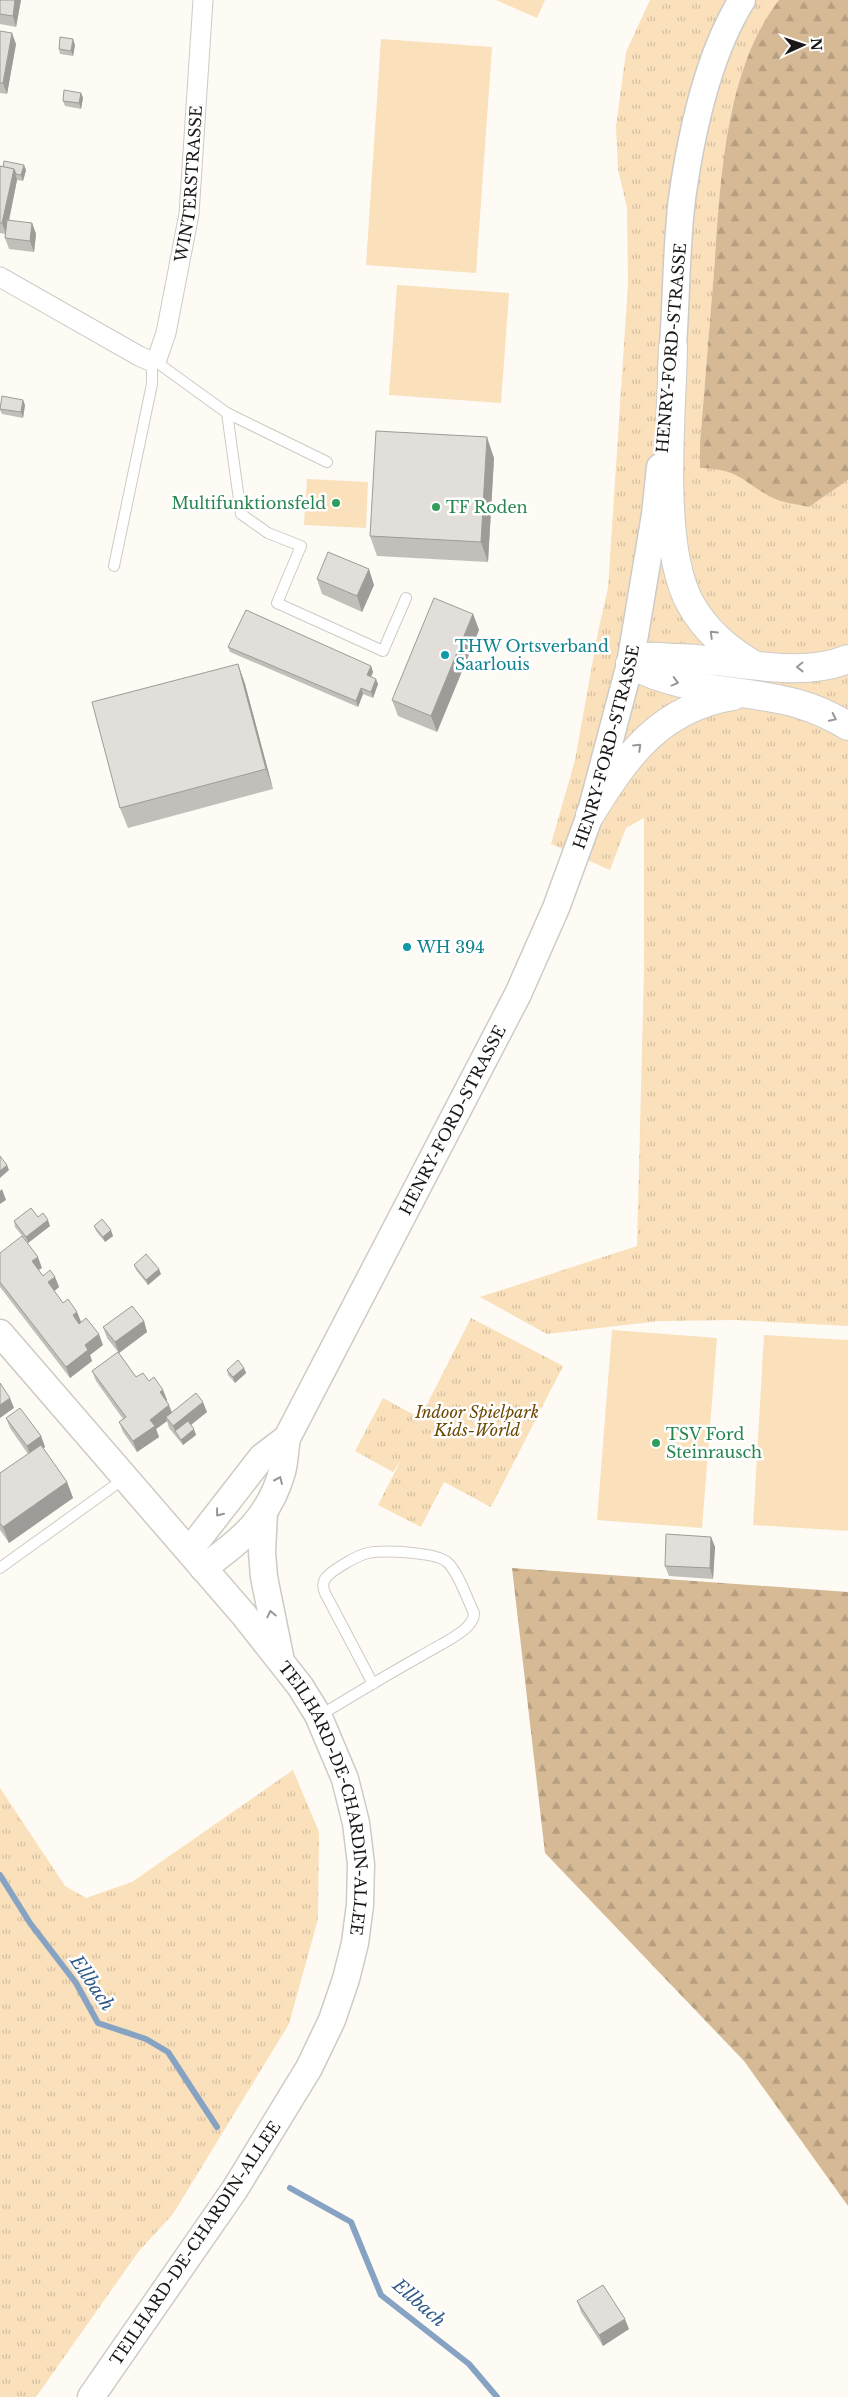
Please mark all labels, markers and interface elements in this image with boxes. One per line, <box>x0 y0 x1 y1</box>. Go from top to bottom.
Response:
north arrow <box>778 20 828 70</box>
text: N <box>807 37 825 51</box>
street label: WINTERSTRASSE <box>170 105 206 265</box>
street label: HENRY-FORD-STRASSE <box>652 242 690 454</box>
place label: Multifunktionsfeld <box>171 493 326 513</box>
marker: Multifunktionsfeld <box>330 497 342 509</box>
place label: TF Roden <box>446 497 528 517</box>
marker: TF Roden <box>430 501 442 513</box>
one-way arrow <box>710 631 719 640</box>
place label: THW Ortsverband Saarlouis <box>455 636 609 674</box>
street label: HENRY-FORD-STRASSE <box>568 643 643 852</box>
marker: THW Ortsverband Saarlouis <box>439 649 451 661</box>
one-way arrow <box>796 662 804 672</box>
one-way arrow <box>671 676 679 686</box>
one-way arrow <box>828 712 837 722</box>
one-way arrow <box>633 744 642 753</box>
place label: WH 394 <box>416 937 485 957</box>
marker: WH 394 <box>401 941 413 953</box>
street label: HENRY-FORD-STRASSE <box>395 1022 510 1218</box>
park label: Indoor Spielpark Kids-World <box>414 1402 539 1440</box>
place label: TSV Ford Steinrausch <box>666 1424 762 1462</box>
marker: TSV Ford Steinrausch <box>650 1437 662 1449</box>
one-way arrow <box>272 1476 283 1485</box>
one-way arrow <box>216 1507 225 1516</box>
one-way arrow <box>267 1609 277 1618</box>
street label: TEILHARD-DE-CHARDIN-ALLEE <box>274 1657 372 1937</box>
water label: Ellbach <box>65 1950 119 2015</box>
street label: TEILHARD-DE-CHARDIN-ALLEE <box>106 2117 284 2369</box>
water label: Ellbach <box>387 2274 450 2332</box>

